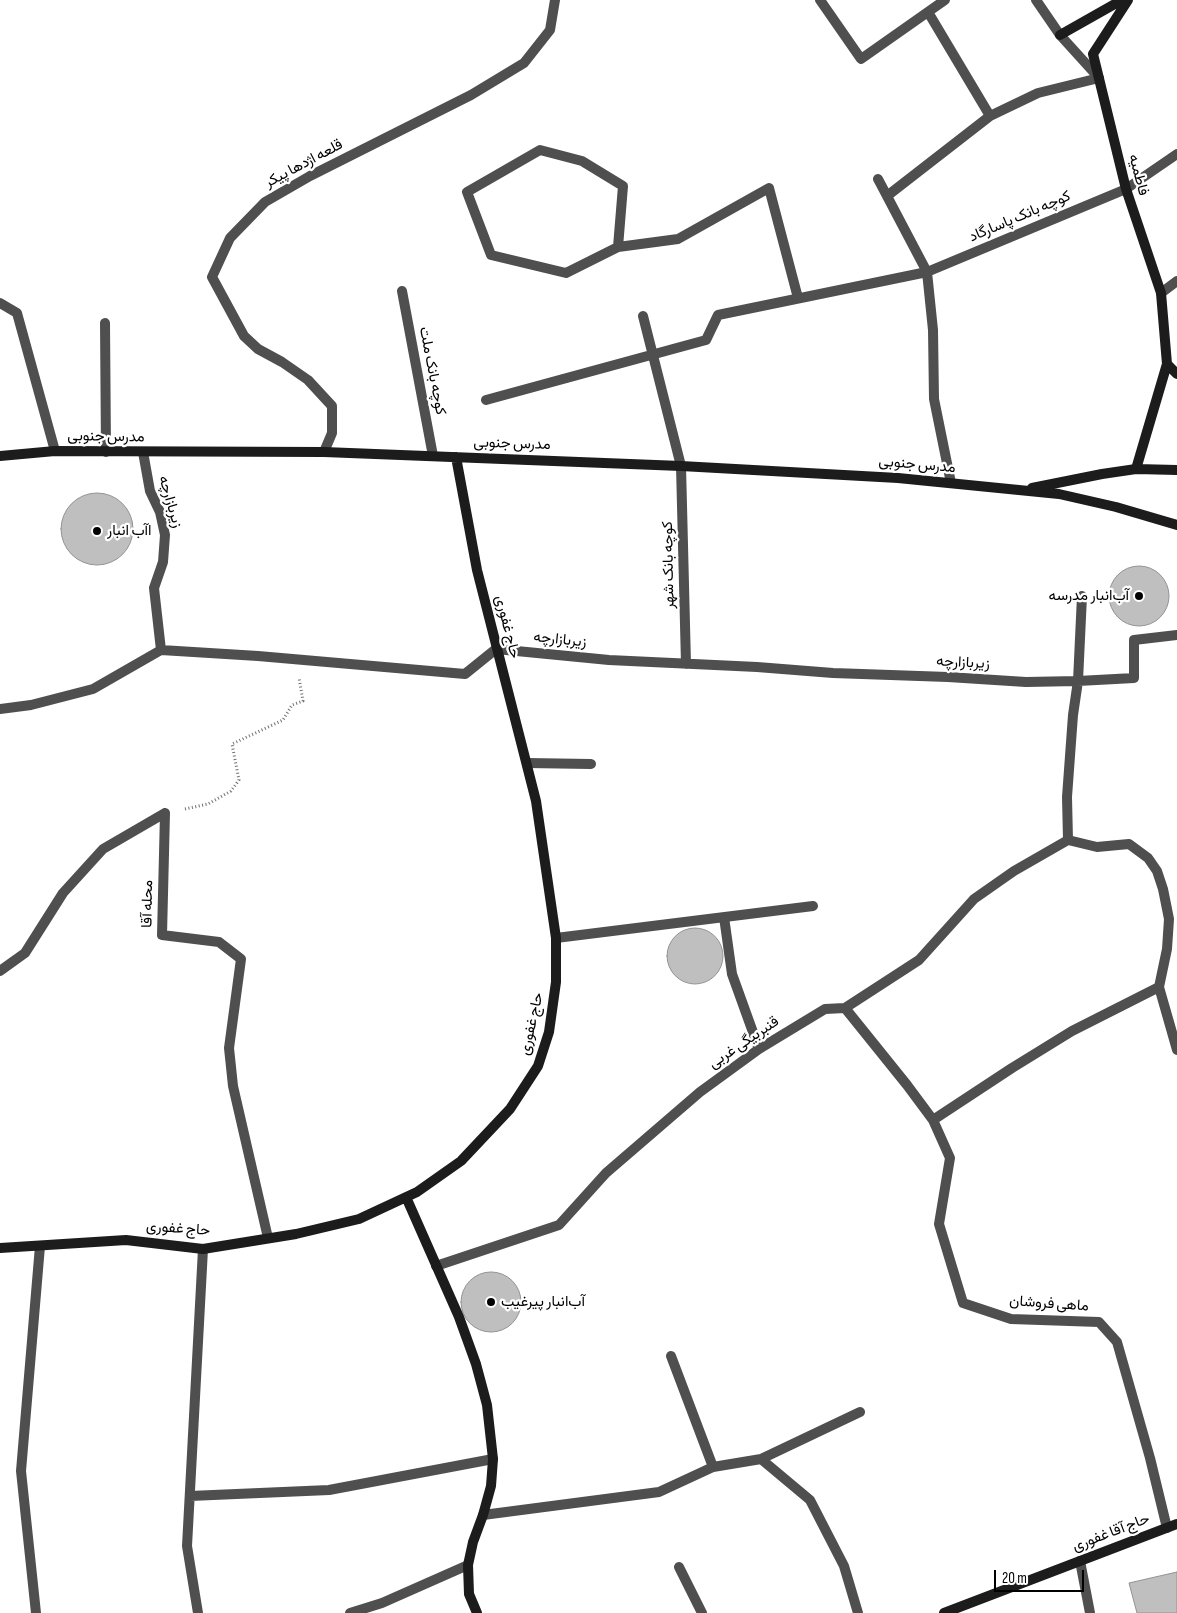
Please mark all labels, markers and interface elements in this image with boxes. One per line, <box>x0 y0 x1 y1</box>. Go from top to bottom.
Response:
street label: قلعه اژدها پیکر <box>262 136 346 192</box>
street label: فاطمیه <box>1124 152 1152 198</box>
street label: کوچه بانک پاسارگاد <box>967 188 1073 246</box>
street label: کوچه بانک ملت <box>415 325 449 417</box>
street label: مدرس جنوبی <box>67 427 145 447</box>
street label: مدرس جنوبی <box>473 434 551 454</box>
street label: مدرس جنوبی <box>878 453 956 477</box>
street label: زیربازارچه <box>154 474 186 530</box>
street label: کوچه بانک شهر <box>659 521 679 609</box>
place label: اآب انبار <box>107 522 151 540</box>
marker: اآب انبار <box>91 525 103 537</box>
place label: آب‌انبار مدرسه <box>1048 587 1129 605</box>
marker: آب‌انبار مدرسه <box>1133 590 1145 602</box>
street label: حاج غفوری <box>491 594 523 660</box>
street label: زیربازارچه <box>532 628 588 652</box>
street label: زیربازارچه <box>936 653 990 673</box>
street label: محله آقا <box>139 880 157 928</box>
street label: حاج غفوری <box>516 991 548 1057</box>
street label: قنبربیگی غربی <box>705 1013 783 1073</box>
street label: حاج غفوری <box>145 1218 211 1240</box>
street label: ماهی فروشان <box>1009 1292 1089 1316</box>
place label: آب‌انبار پیرغیب <box>501 1293 585 1311</box>
marker: آب‌انبار پیرغیب <box>485 1296 497 1308</box>
street label: حاج آقا غفوری <box>1070 1510 1152 1556</box>
scale bar <box>997 1560 1087 1592</box>
text: 20 m <box>1002 1569 1027 1588</box>

